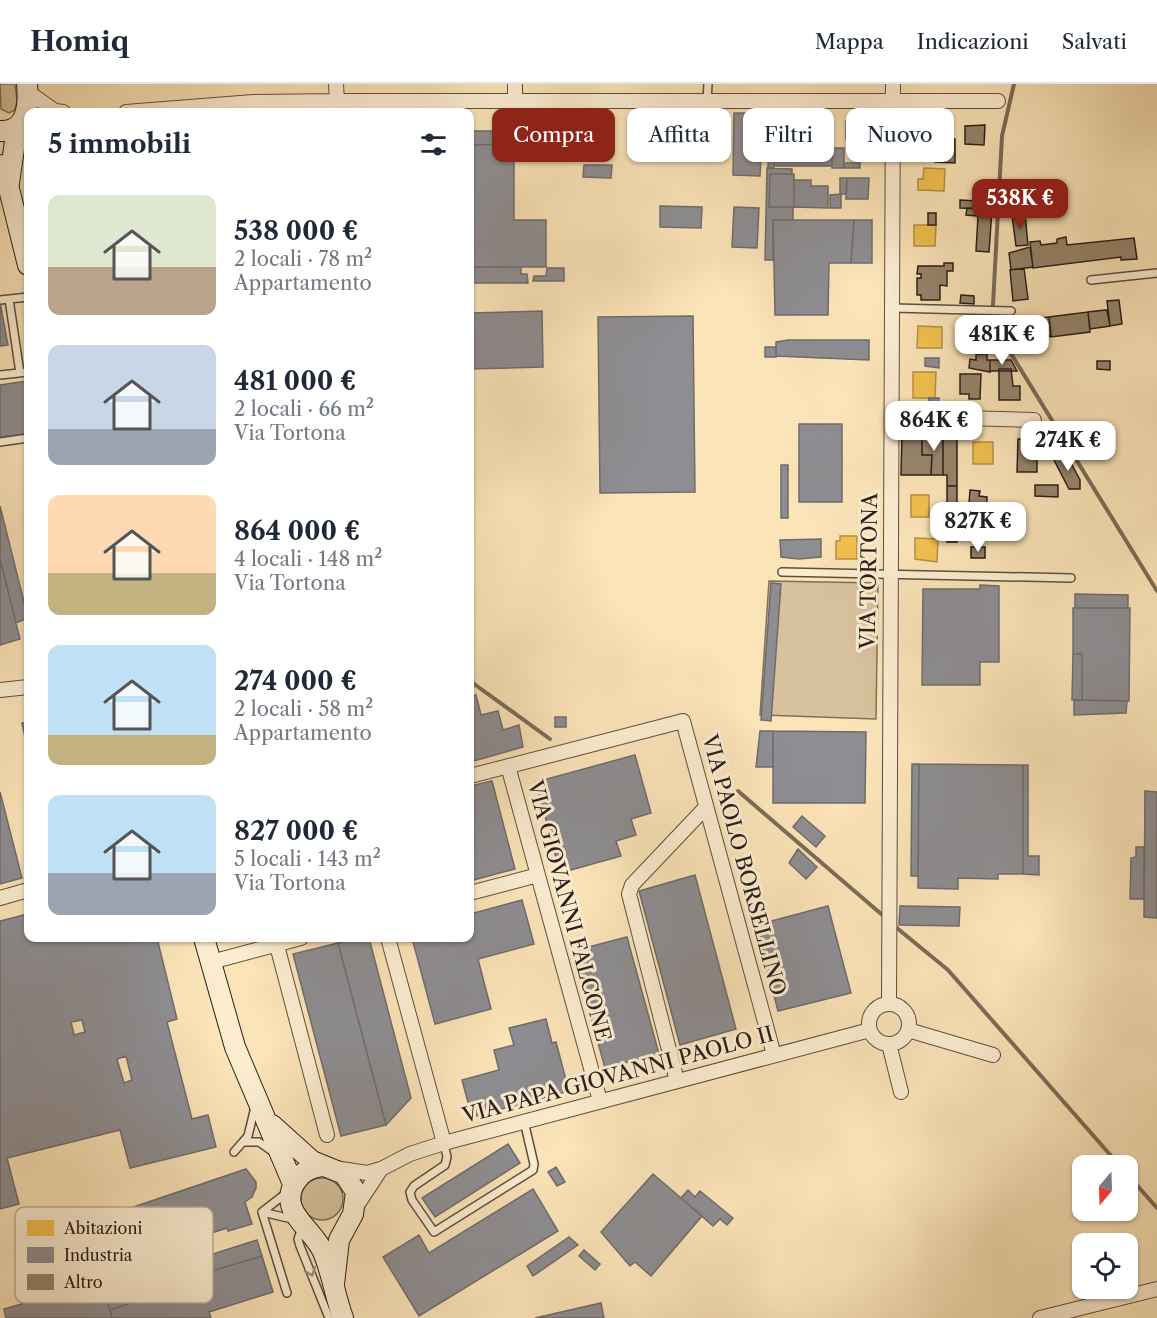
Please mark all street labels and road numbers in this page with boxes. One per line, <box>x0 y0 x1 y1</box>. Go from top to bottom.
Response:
street label: VIA TORTONA <box>855 492 882 650</box>
street label: VIA PAOLO BORSELLINO <box>697 731 791 998</box>
street label: VIA GIOVANNI FALCONE <box>522 777 616 1044</box>
street label: VIA PAPA GIOVANNI PAOLO II <box>459 1021 776 1128</box>

